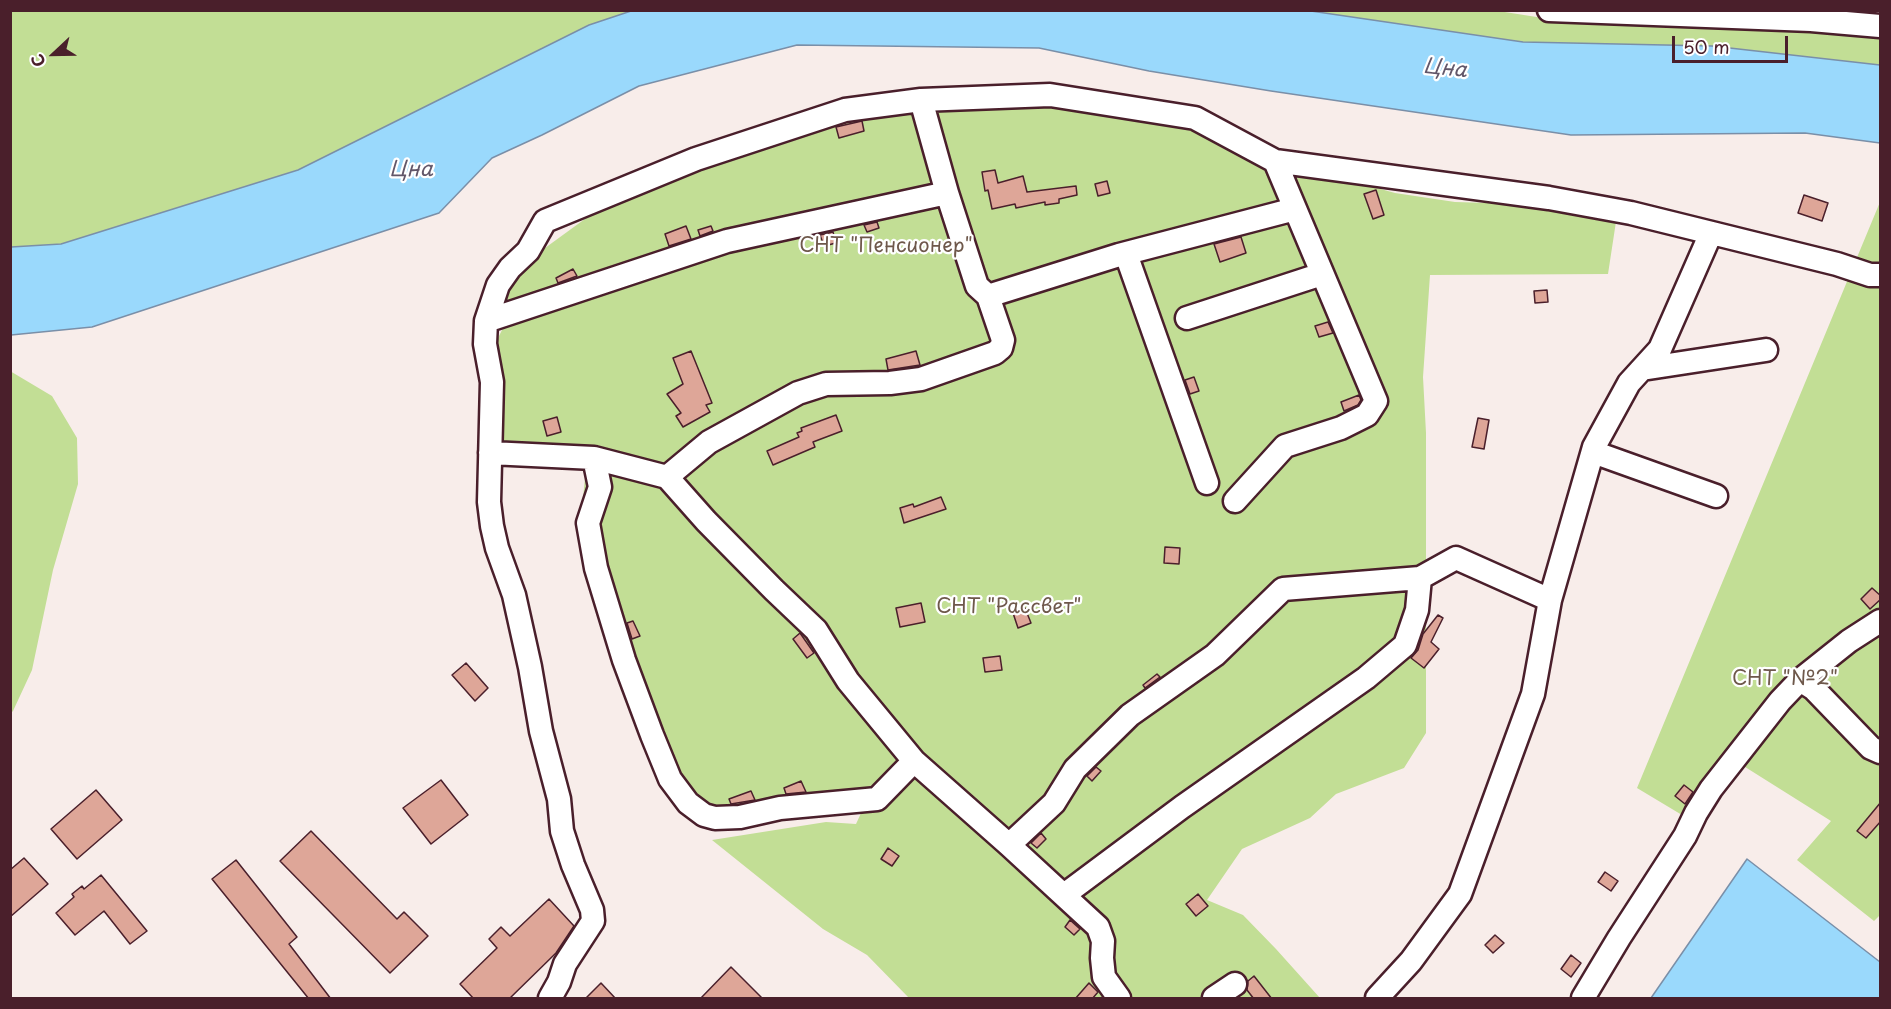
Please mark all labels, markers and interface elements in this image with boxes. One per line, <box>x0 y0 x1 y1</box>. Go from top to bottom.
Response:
north arrow <box>24 24 84 84</box>
scale bar <box>1675 24 1790 62</box>
text: 50 m <box>1683 33 1730 60</box>
text: С <box>24 51 51 71</box>
water label: Цна <box>1422 54 1468 84</box>
water label: Цна <box>389 157 433 183</box>
park label: СНТ "Пенсионер" <box>799 234 973 258</box>
park label: СНТ "Рассвет" <box>936 595 1082 619</box>
park label: СНТ "№2" <box>1732 667 1838 691</box>

